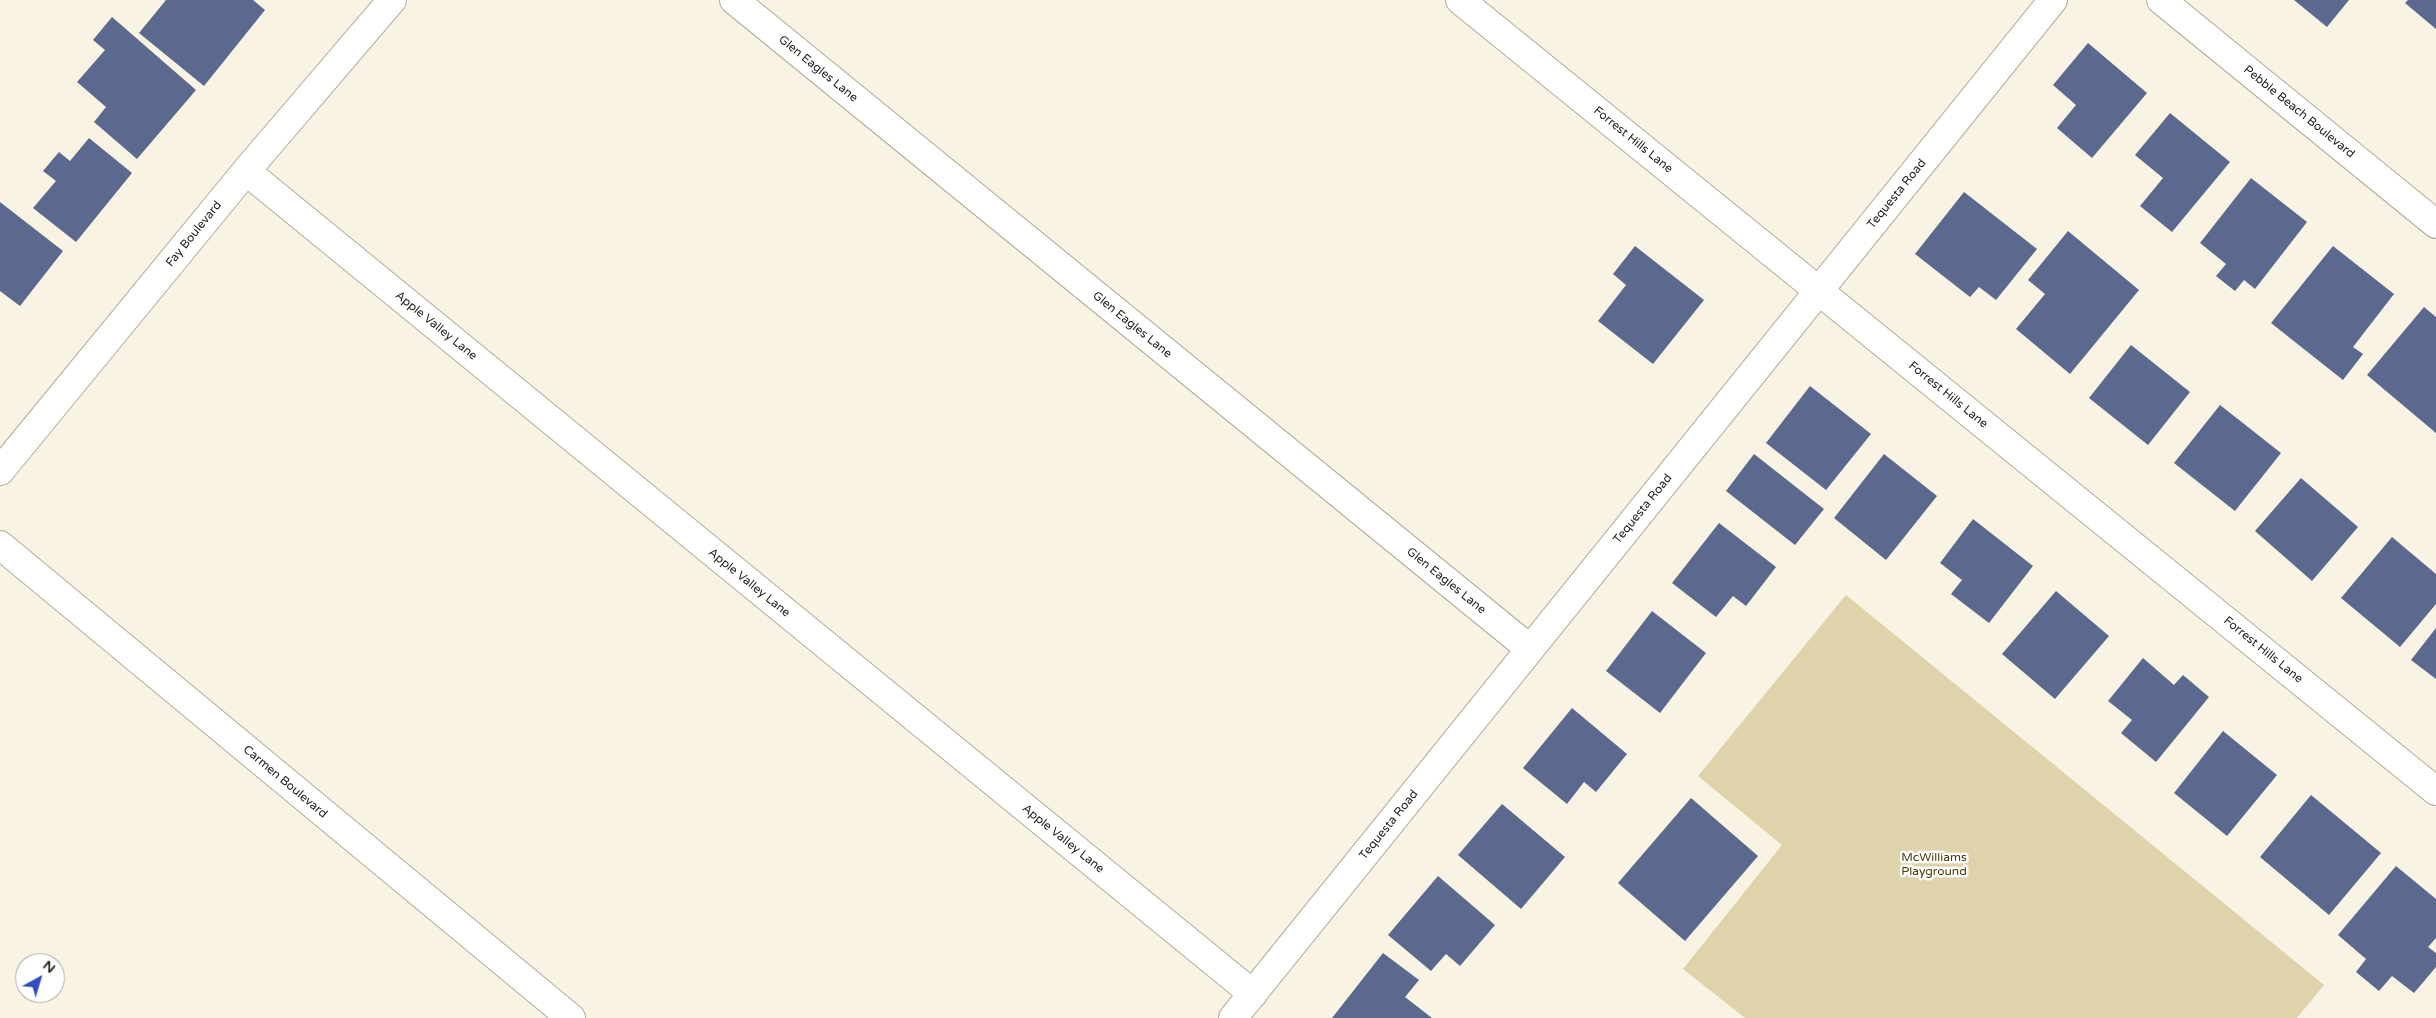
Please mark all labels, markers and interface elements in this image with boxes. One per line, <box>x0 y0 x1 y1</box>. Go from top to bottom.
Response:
street label: Glen Eagles Lane <box>776 33 860 105</box>
street label: Pebble Beach Boulevard <box>2240 63 2358 161</box>
street label: Forrest Hills Lane <box>1590 104 1676 176</box>
street label: Tequesta Road <box>1865 156 1929 232</box>
street label: Fay Boulevard <box>163 198 225 270</box>
street label: Apple Valley Lane <box>392 289 480 363</box>
street label: Glen Eagles Lane <box>1090 289 1174 361</box>
street label: Forrest Hills Lane <box>1905 359 1991 431</box>
street label: Tequesta Road <box>1611 471 1675 547</box>
street label: Glen Eagles Lane <box>1404 545 1488 617</box>
street label: Apple Valley Lane <box>705 546 793 620</box>
street label: Forrest Hills Lane <box>2220 614 2306 686</box>
street label: Carmen Boulevard <box>240 743 330 821</box>
street label: Tequesta Road <box>1357 787 1421 863</box>
street label: Apple Valley Lane <box>1019 802 1107 876</box>
park label: McWilliams Playground <box>1901 851 1967 879</box>
north arrow <box>15 953 65 1003</box>
text: N <box>39 957 59 977</box>

